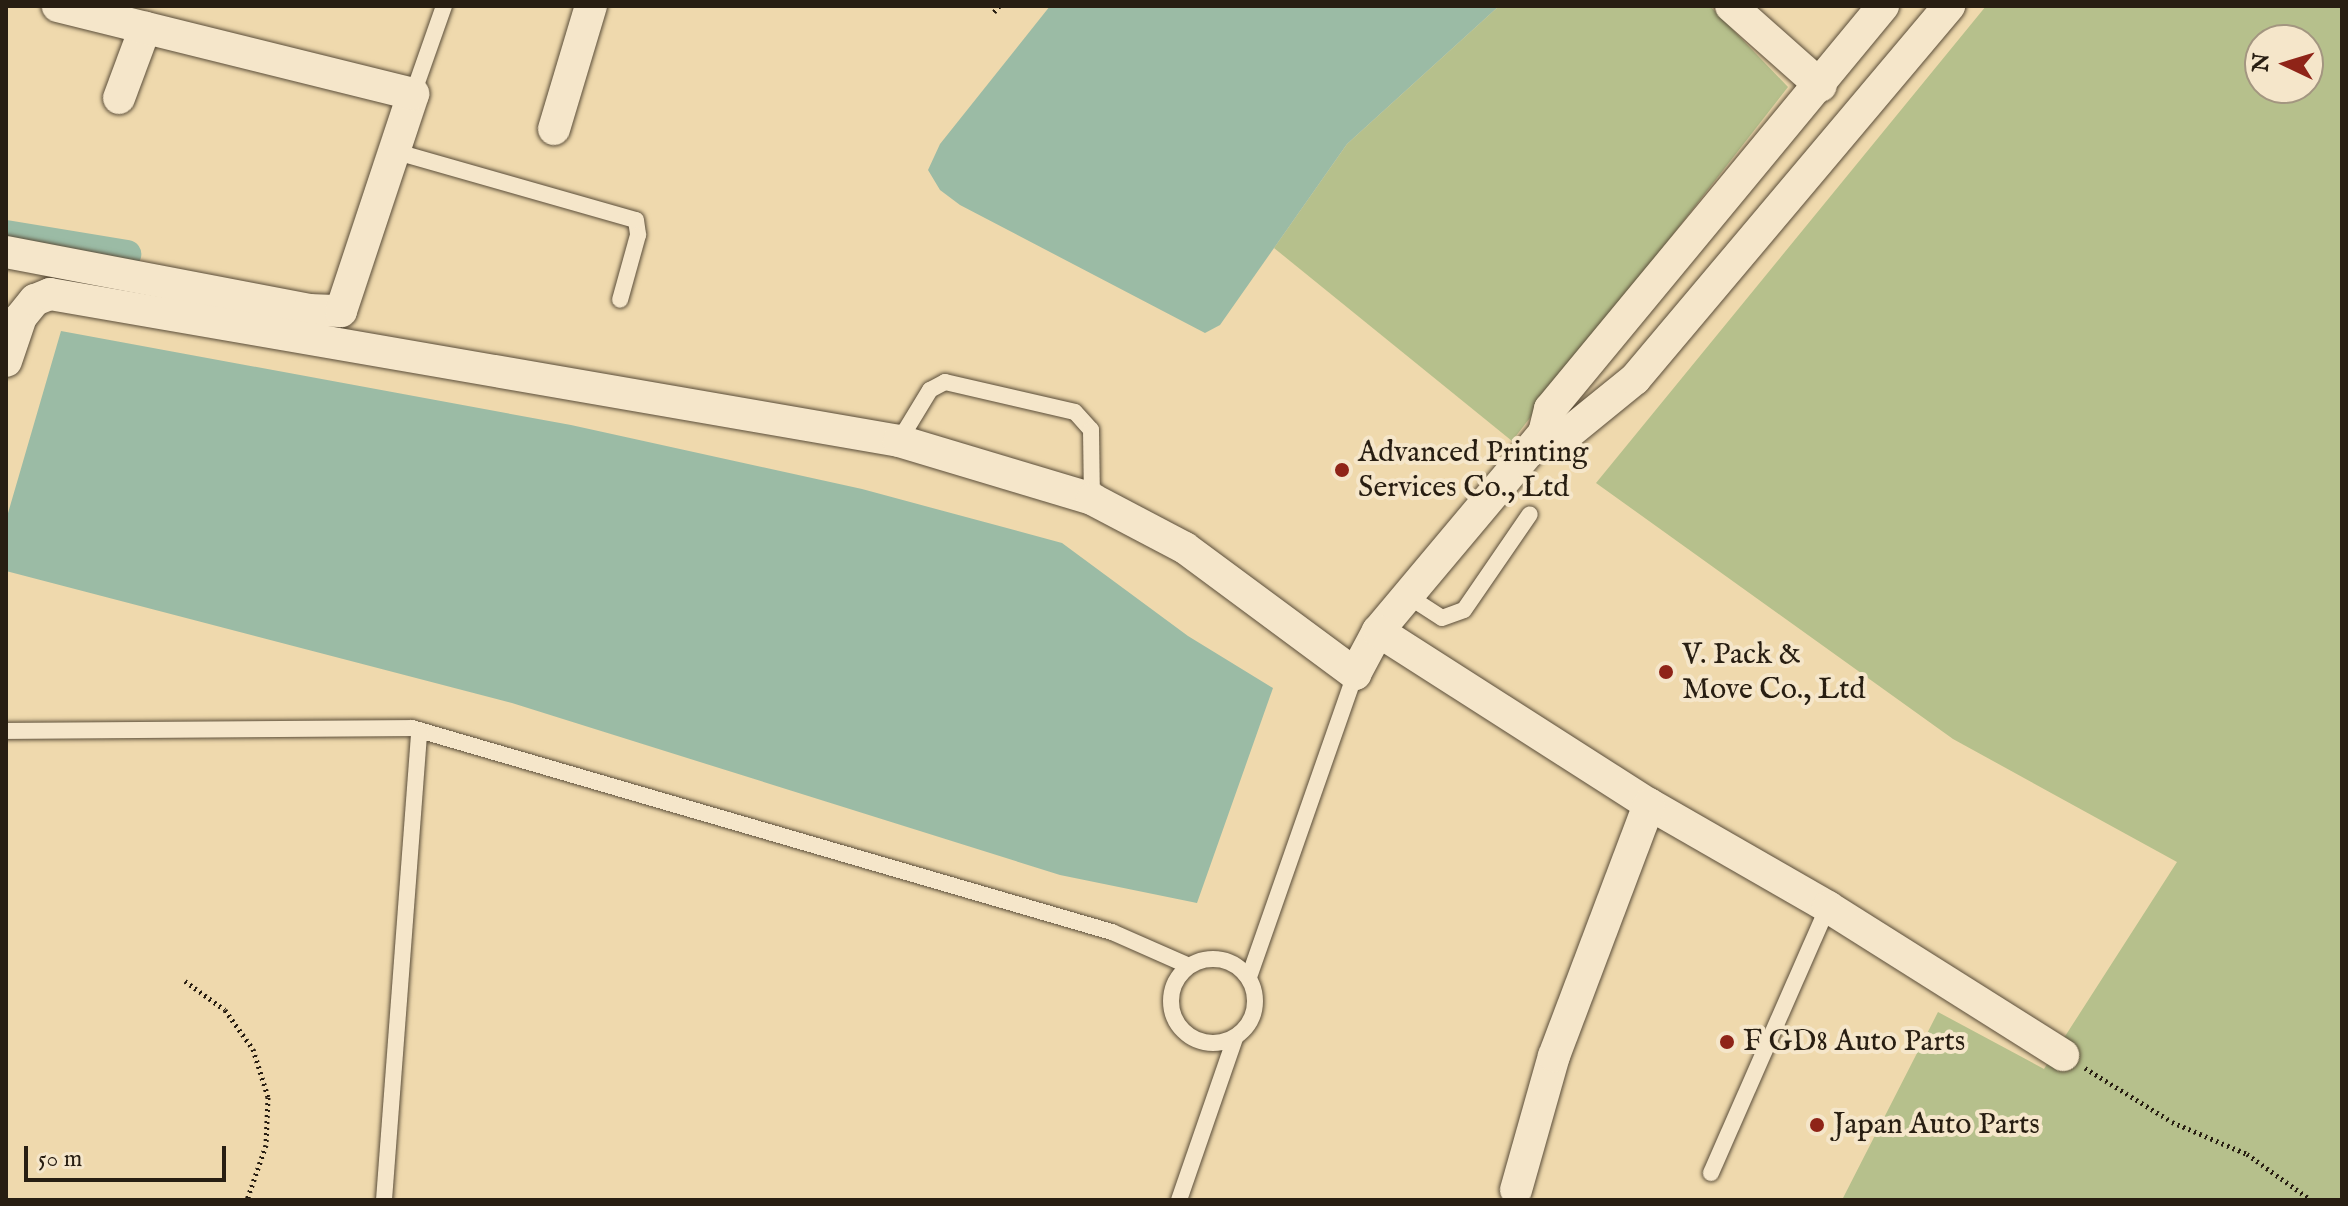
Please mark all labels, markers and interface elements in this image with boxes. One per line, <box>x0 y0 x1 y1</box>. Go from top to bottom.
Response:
north arrow <box>2244 24 2324 104</box>
text: N <box>2247 52 2277 73</box>
place label: Advanced Printing Services Co., Ltd <box>1358 435 1588 506</box>
marker: Advanced Printing Services Co., Ltd <box>1333 461 1351 479</box>
place label: V. Pack & Move Co., Ltd <box>1682 637 1865 708</box>
marker: V. Pack & Move Co., Ltd <box>1657 663 1675 681</box>
place label: F GD8 Auto Parts <box>1743 1024 1965 1060</box>
marker: F GD8 Auto Parts <box>1718 1033 1736 1051</box>
place label: Japan Auto Parts <box>1833 1107 2040 1143</box>
marker: Japan Auto Parts <box>1808 1116 1826 1134</box>
scale bar <box>28 1130 230 1180</box>
text: 50 m <box>38 1144 82 1175</box>

